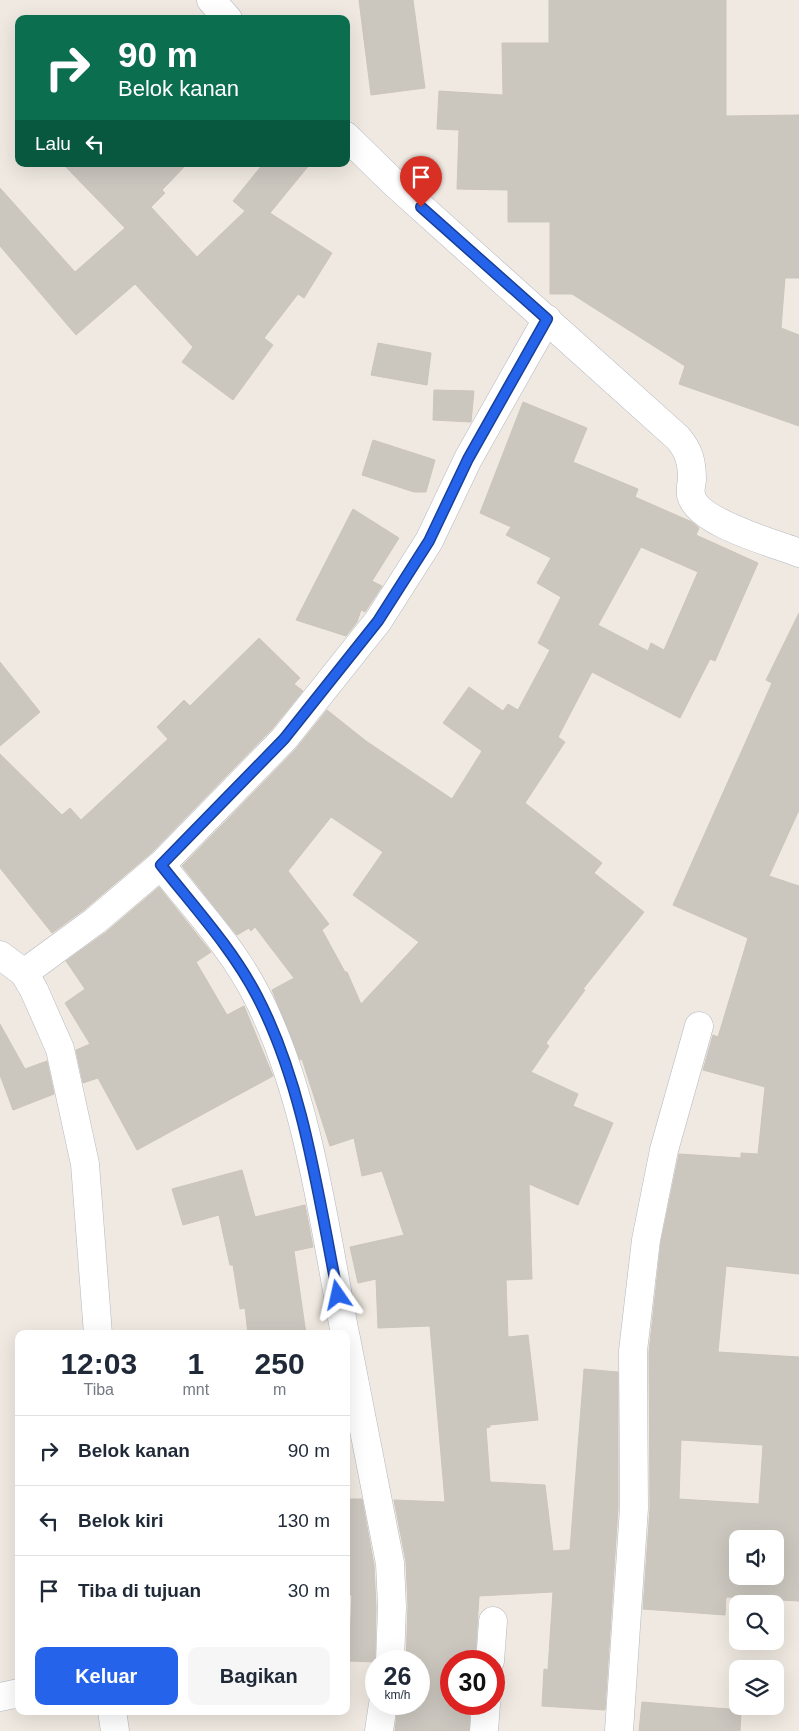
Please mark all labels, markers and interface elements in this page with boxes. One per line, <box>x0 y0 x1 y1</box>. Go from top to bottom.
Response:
icon: right <box>35 35 100 100</box>
text: 90 m <box>118 35 198 74</box>
text: Belok kanan <box>118 76 239 101</box>
icon: left <box>81 130 109 158</box>
text: Lalu <box>35 133 71 154</box>
pin <box>400 156 442 207</box>
icon: arrive <box>407 163 435 191</box>
position arrow <box>311 1268 363 1320</box>
text: 12:03 <box>60 1347 137 1380</box>
text: 1 <box>187 1347 204 1380</box>
text: 250 <box>255 1347 305 1380</box>
text: Tiba <box>83 1381 114 1398</box>
text: mnt <box>182 1381 209 1398</box>
text: m <box>273 1381 286 1398</box>
icon: right <box>35 1437 63 1465</box>
text: Belok kanan <box>78 1440 190 1461</box>
text: 90 m <box>288 1440 330 1461</box>
icon: left <box>35 1507 63 1535</box>
text: Belok kiri <box>78 1510 164 1531</box>
text: 130 m <box>277 1510 330 1531</box>
map controls <box>729 1530 784 1715</box>
button: sound <box>729 1530 784 1585</box>
icon: arrive <box>35 1577 63 1605</box>
text: Tiba di tujuan <box>78 1580 201 1601</box>
text: 30 m <box>288 1580 330 1601</box>
button: search <box>729 1595 784 1650</box>
button: Keluar <box>35 1647 178 1705</box>
button: Bagikan <box>188 1647 330 1705</box>
speed limit sign: 30 <box>440 1650 505 1715</box>
button: layers <box>729 1660 784 1715</box>
text: 26 <box>384 1662 411 1690</box>
text: km/h <box>384 1688 411 1702</box>

